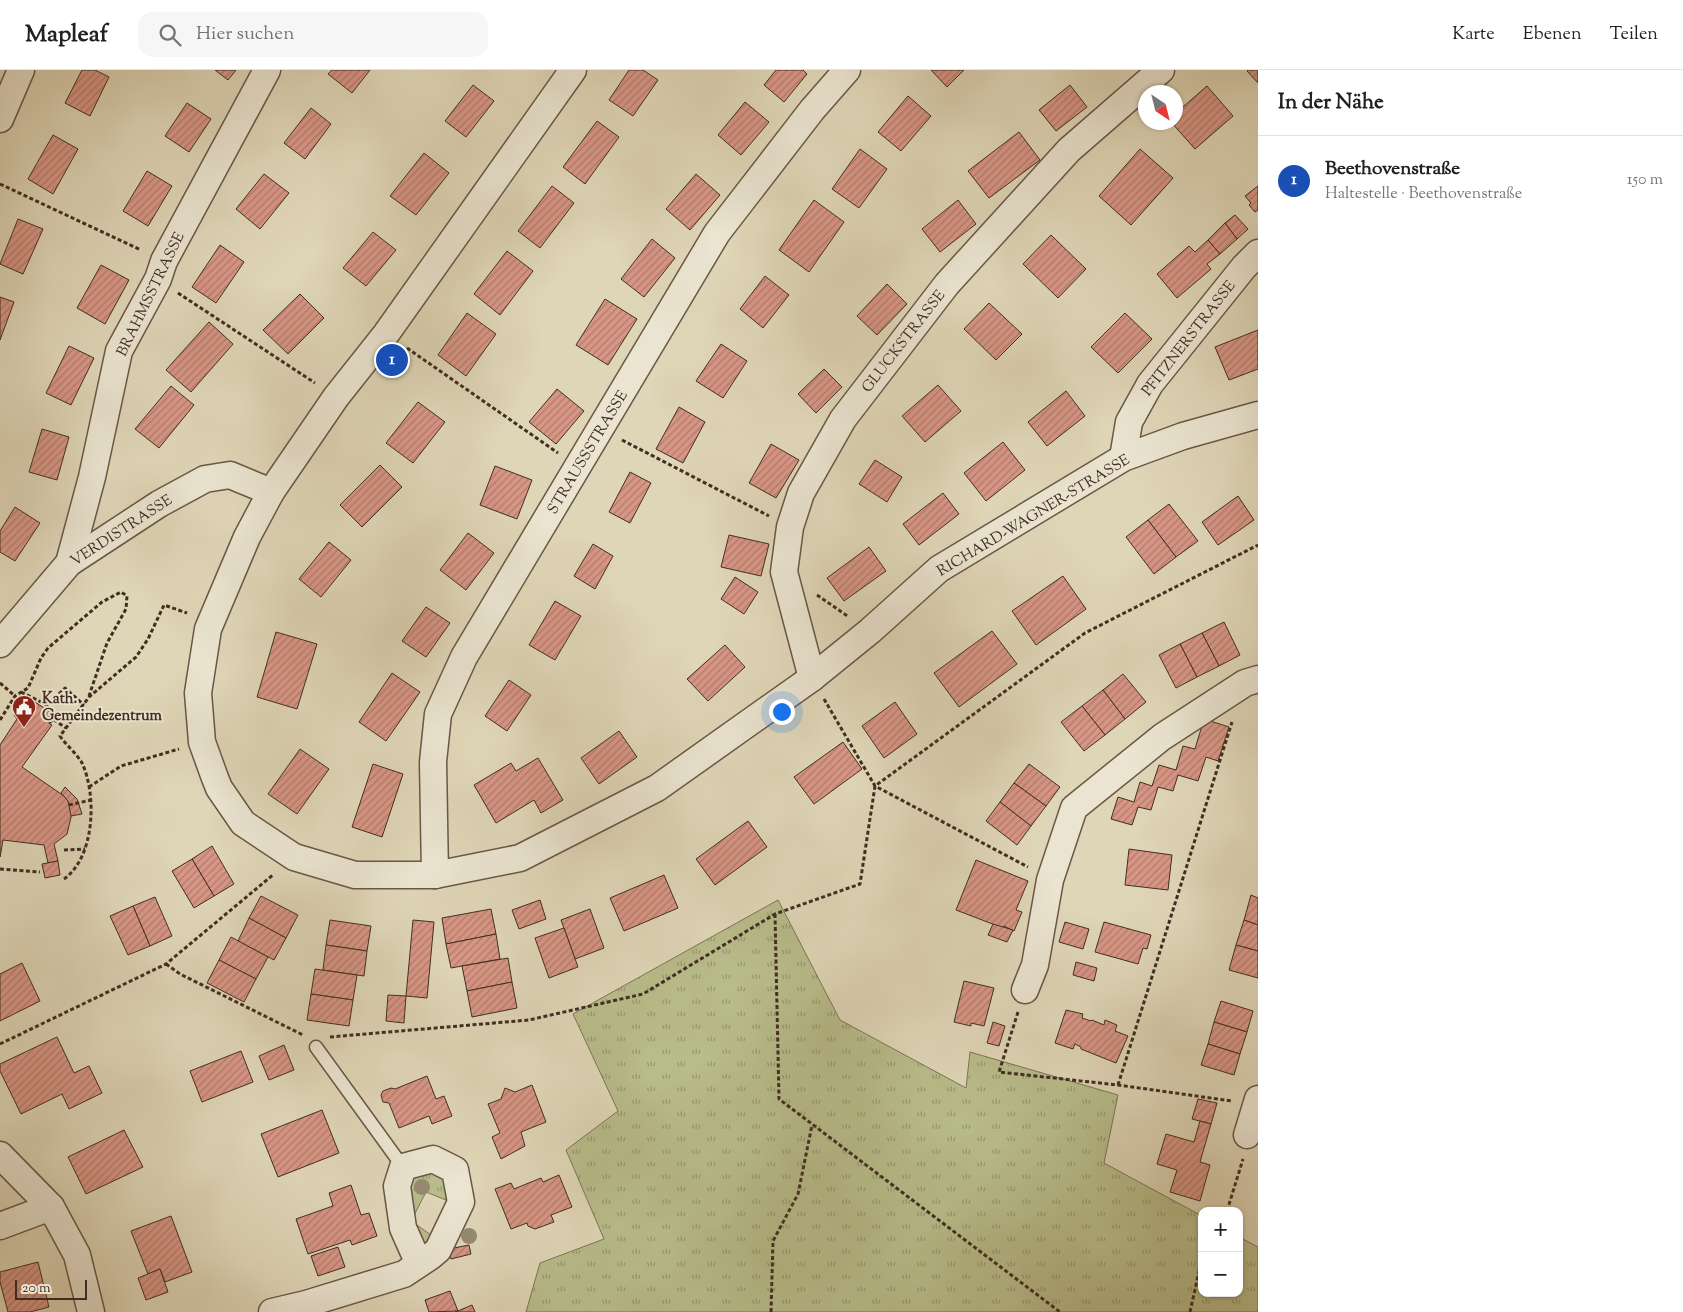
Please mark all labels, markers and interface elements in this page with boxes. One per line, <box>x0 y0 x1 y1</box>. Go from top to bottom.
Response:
search box <box>138 12 488 57</box>
text: Mapleaf <box>25 18 108 52</box>
icon: search <box>156 21 184 49</box>
text: Hier suchen <box>196 21 294 48</box>
text: Karte <box>1452 22 1495 48</box>
text: Ebenen <box>1523 22 1582 48</box>
text: Teilen <box>1610 22 1658 48</box>
north arrow <box>1138 85 1183 130</box>
text: In der Nähe <box>1278 88 1384 118</box>
text: Beethovenstraße <box>1325 156 1460 183</box>
text: 1 <box>1291 169 1297 192</box>
text: 150 m <box>1627 169 1663 192</box>
text: Haltestelle · Beethovenstraße <box>1325 183 1522 206</box>
street label: BRAHMSSTRASSE <box>112 229 191 360</box>
street label: PFITZNERSTRASSE <box>1137 277 1241 401</box>
street label: GLUCKSTRASSE <box>857 286 951 398</box>
pin: 1 <box>376 341 408 379</box>
street label: STRAUSSSTRASSE <box>543 387 634 519</box>
street label: RICHARD-WAGNER-STRASSE <box>933 450 1134 582</box>
street label: VERDISTRASSE <box>67 490 177 572</box>
place label: Kath. Gemeindezentrum <box>42 689 163 727</box>
public building icon: Kath. Gemeindezentrum <box>11 694 37 728</box>
your location <box>769 699 795 725</box>
map controls <box>1198 1207 1243 1297</box>
button: + <box>1198 1207 1243 1252</box>
button: − <box>1198 1252 1243 1297</box>
scale bar <box>15 1277 88 1300</box>
text: 20 m <box>22 1279 51 1299</box>

